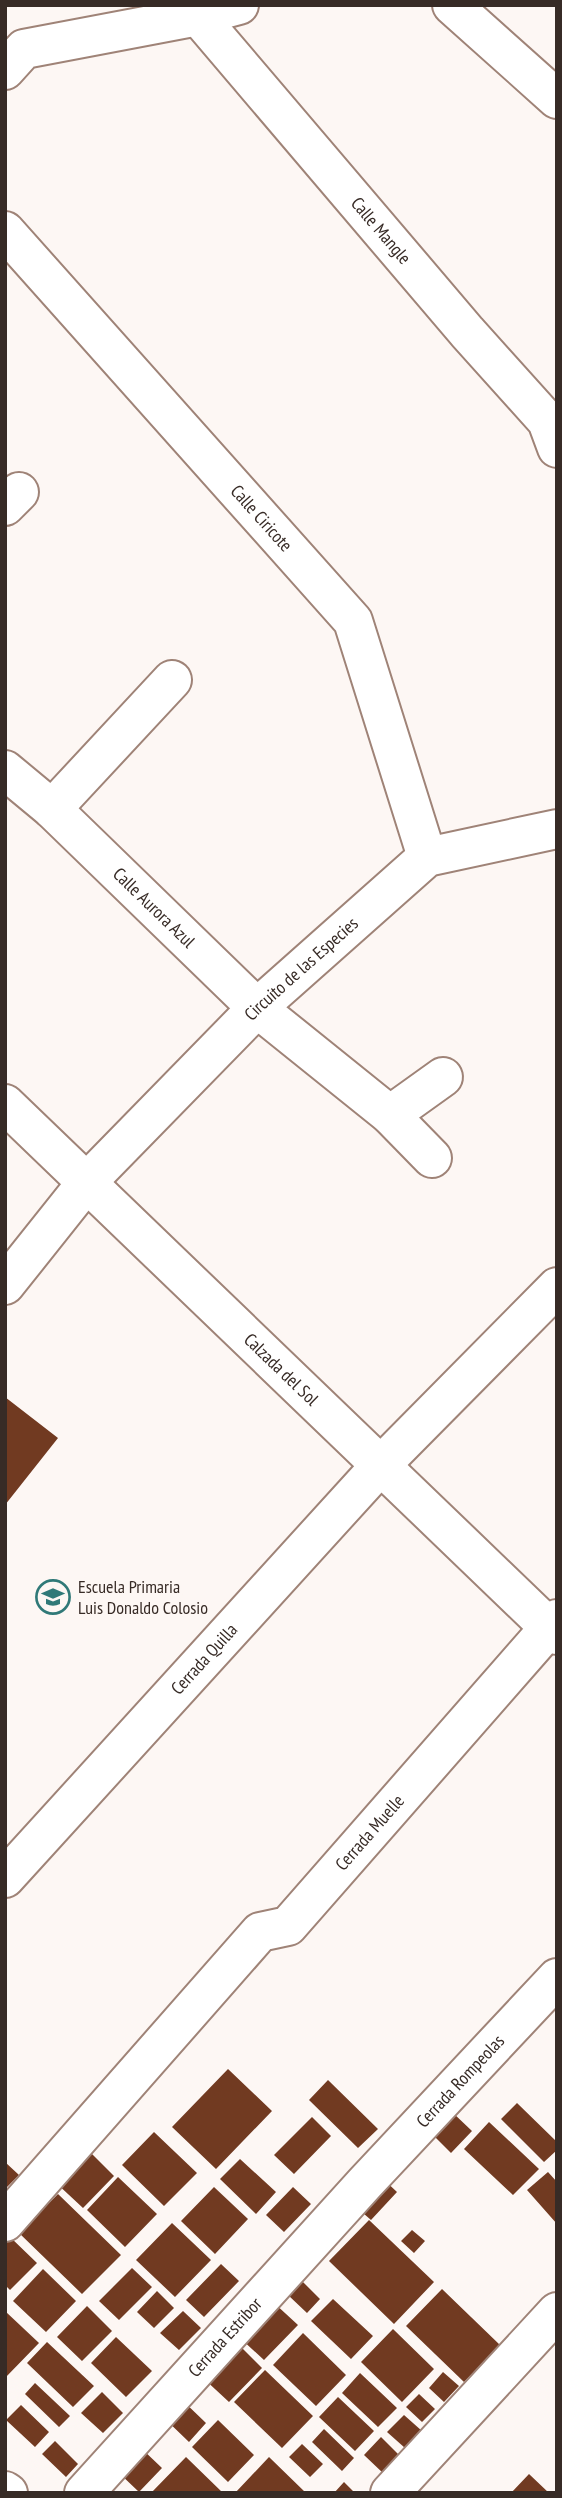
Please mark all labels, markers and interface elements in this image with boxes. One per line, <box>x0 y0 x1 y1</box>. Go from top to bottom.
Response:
street label: Calle Mangle <box>346 192 416 269</box>
street label: Calle Ciricote <box>226 480 298 556</box>
street label: Calle Aurora Azul <box>108 862 201 953</box>
street label: Circuito de las Especies <box>239 912 363 1025</box>
street label: Calzada del Sol <box>239 1328 324 1411</box>
place label: Escuela Primaria Luis Donaldo Colosio <box>78 1575 208 1619</box>
school or university icon: Escuela Primaria Luis Donaldo Colosio <box>34 1578 72 1616</box>
street label: Cerrada Quilla <box>166 1618 242 1699</box>
street label: Cerrada Muelle <box>330 1789 409 1875</box>
street label: Cerrada Rompeolas <box>411 2029 509 2132</box>
street label: Cerrada Estribor <box>183 2293 267 2382</box>

